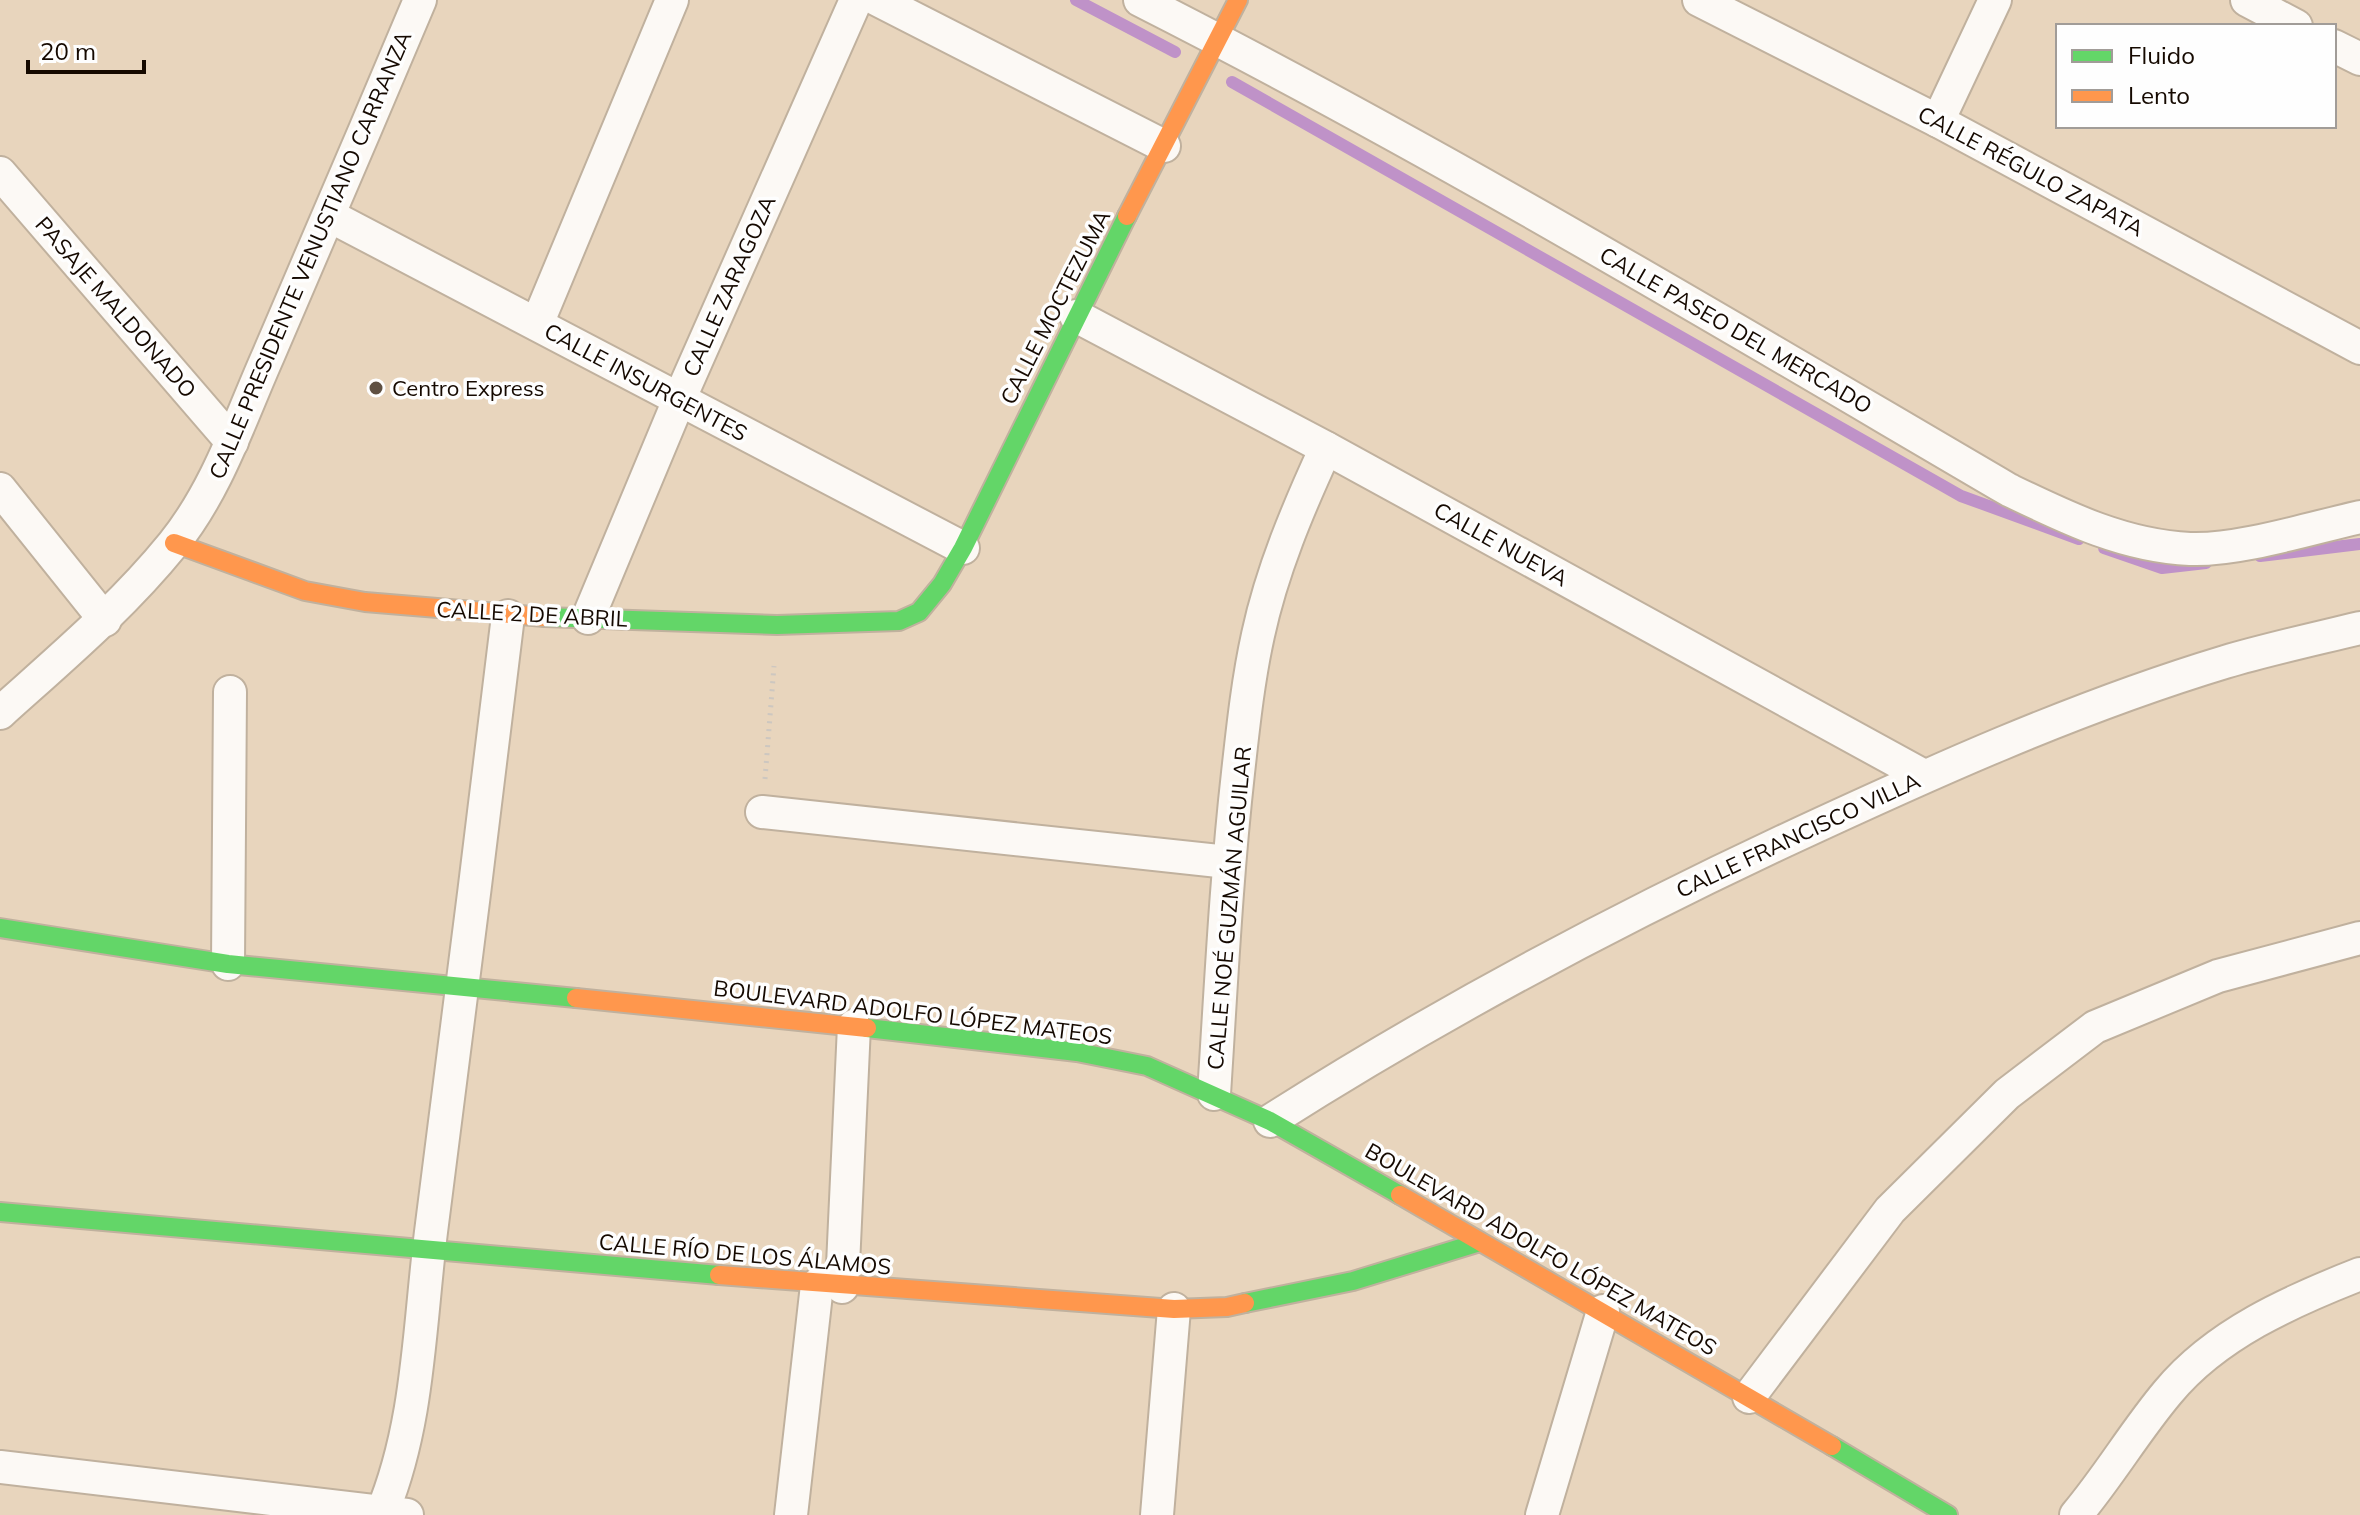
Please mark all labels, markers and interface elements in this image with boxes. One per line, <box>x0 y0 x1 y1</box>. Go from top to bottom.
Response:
scale bar <box>28 24 144 74</box>
legend <box>2056 24 2336 128</box>
street label: CALLE PRESIDENTE VENUSTIANO CARRANZA <box>203 27 417 483</box>
text: 20 m <box>40 36 96 66</box>
text: Fluido <box>2128 40 2195 70</box>
text: Lento <box>2128 80 2190 110</box>
street label: CALLE RÉGULO ZAPATA <box>1913 100 2149 242</box>
street label: CALLE ZARAGOZA <box>677 191 781 381</box>
street label: CALLE MOCTEZUMA <box>994 205 1116 409</box>
street label: PASAJE MALDONADO <box>30 210 202 404</box>
street label: CALLE PASEO DEL MERCADO <box>1595 240 1877 420</box>
street label: CALLE INSURGENTES <box>540 317 752 447</box>
place label: Centro Express <box>392 374 545 402</box>
marker: Centro Express <box>367 379 385 397</box>
street label: CALLE NUEVA <box>1429 496 1573 592</box>
street label: CALLE 2 DE ABRIL <box>436 595 628 633</box>
street label: CALLE NOÉ GUZMÁN AGUILAR <box>1201 745 1257 1071</box>
street label: CALLE FRANCISCO VILLA <box>1672 766 1924 904</box>
street label: BOULEVARD ADOLFO LÓPEZ MATEOS <box>712 974 1114 1050</box>
street label: BOULEVARD ADOLFO LÓPEZ MATEOS <box>1360 1137 1722 1361</box>
street label: CALLE RÍO DE LOS ÁLAMOS <box>598 1227 892 1281</box>

